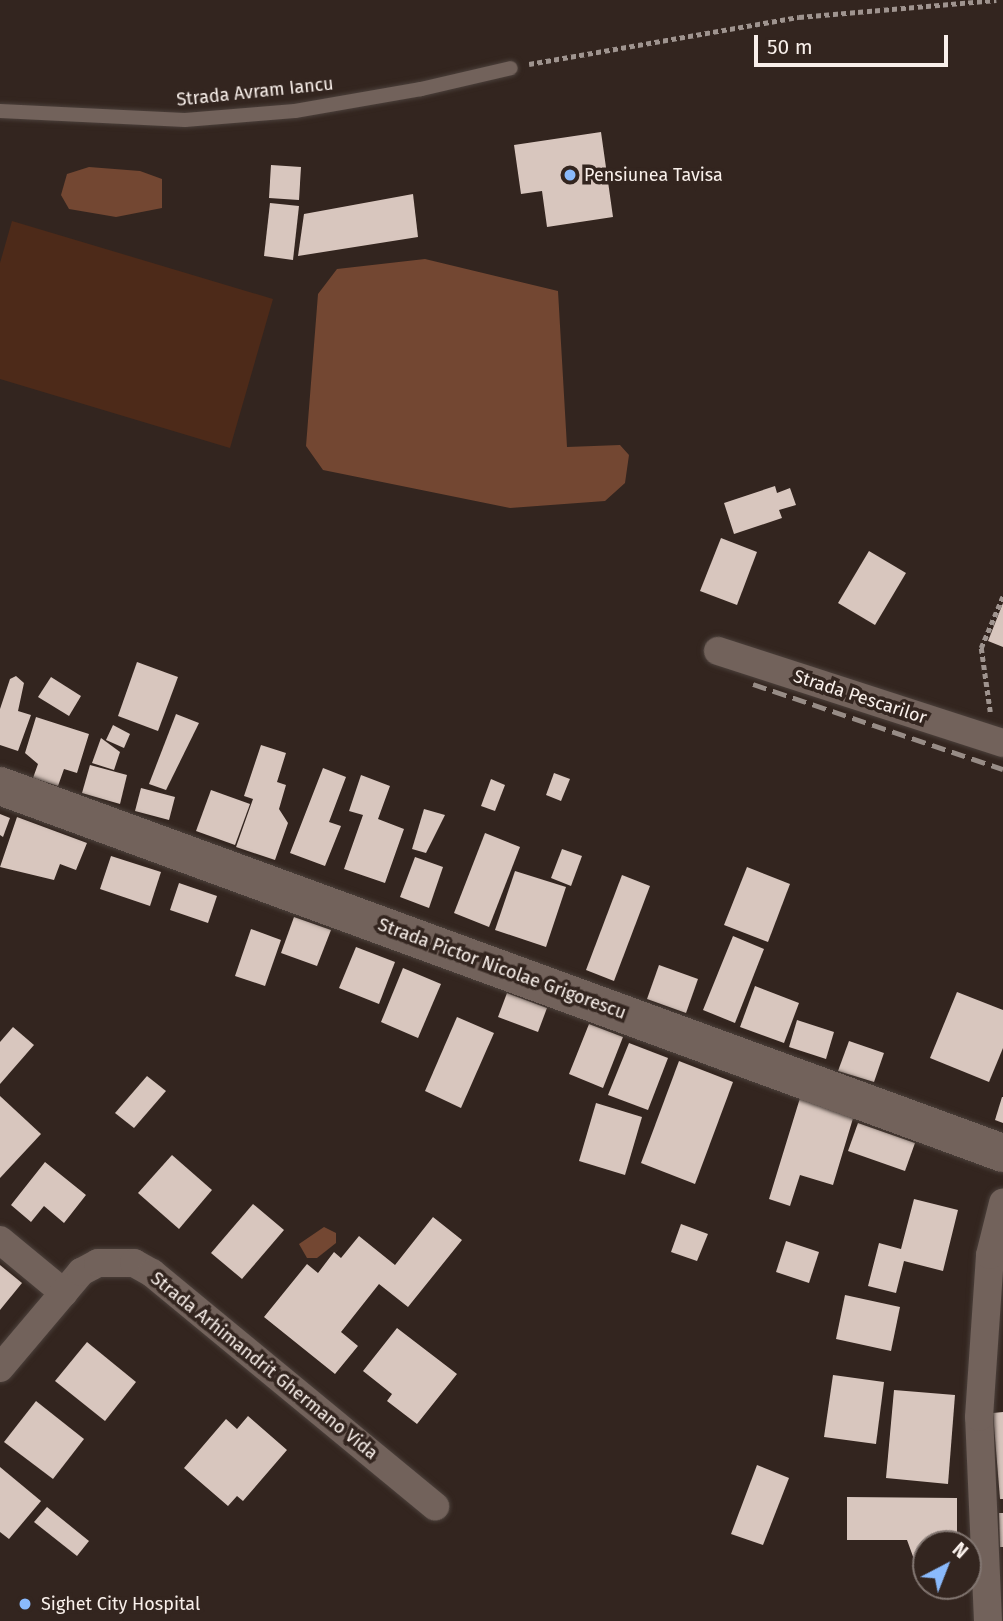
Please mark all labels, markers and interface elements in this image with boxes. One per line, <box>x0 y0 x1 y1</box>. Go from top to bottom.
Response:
scale bar <box>758 21 952 65</box>
text: 50 m <box>767 34 813 60</box>
street label: Strada Avram Iancu <box>175 73 335 111</box>
place label: Pensiunea Tavisa <box>584 164 723 186</box>
marker: Pensiunea Tavisa <box>562 167 578 183</box>
street label: Strada Pescarilor <box>791 665 929 729</box>
street label: Strada Pictor Nicolae Grigorescu <box>375 914 629 1024</box>
street label: Strada Arhimandrit Ghermano Vida <box>146 1268 382 1464</box>
north arrow <box>912 1530 982 1600</box>
text: N <box>948 1538 972 1563</box>
place label: Sighet City Hospital <box>41 1593 200 1615</box>
marker: Sighet City Hospital <box>15 1594 35 1614</box>

